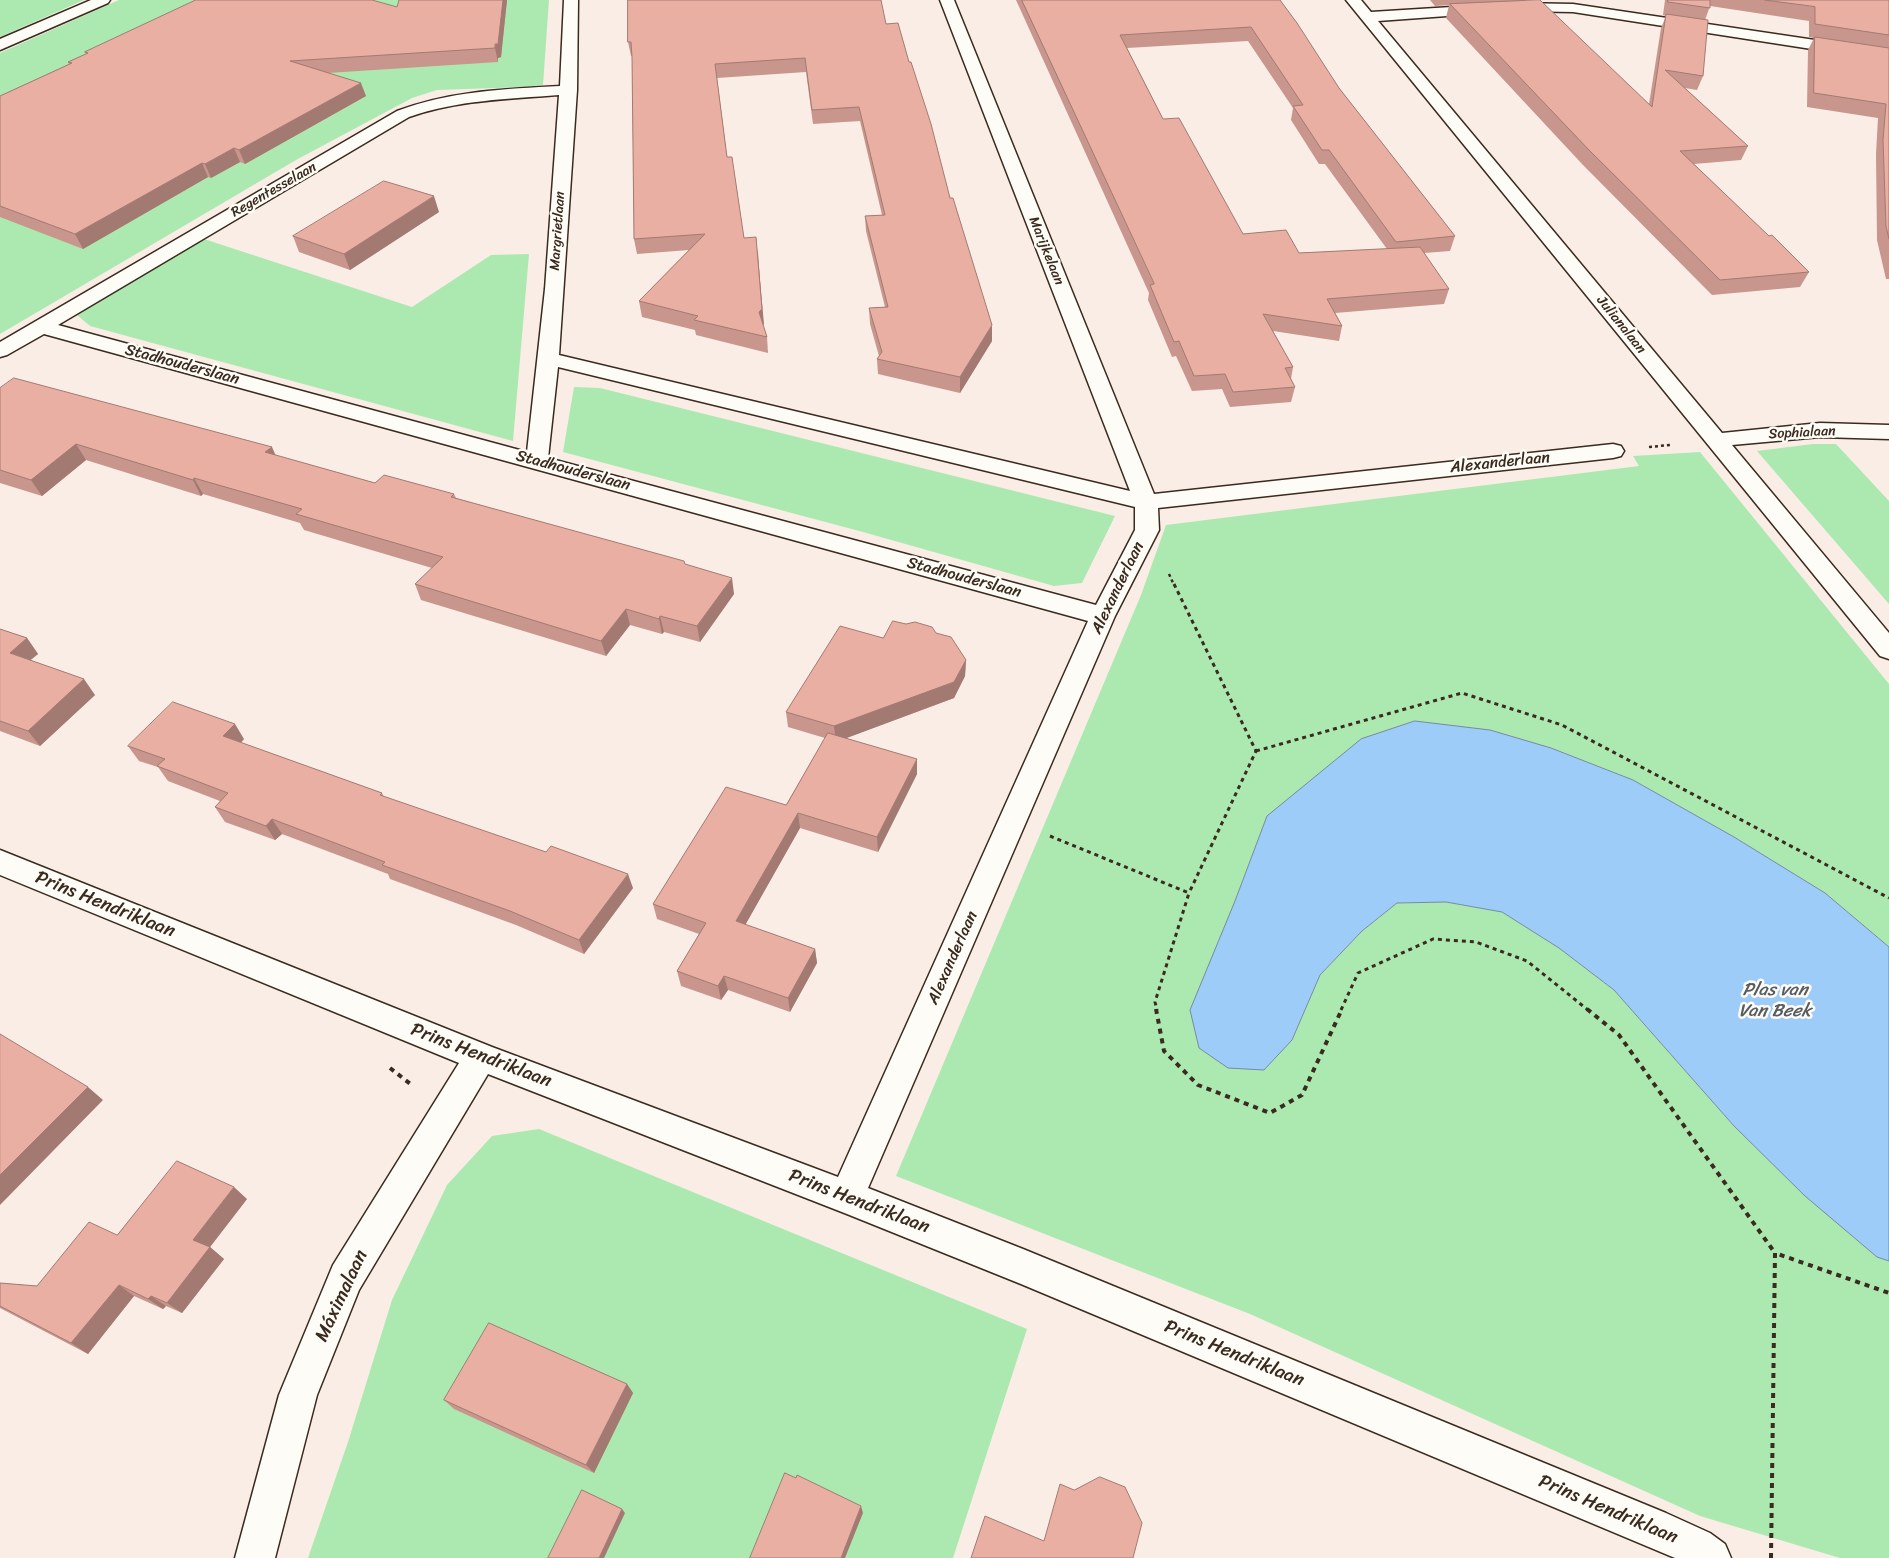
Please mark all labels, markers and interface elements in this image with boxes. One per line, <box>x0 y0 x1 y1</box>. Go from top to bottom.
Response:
street label: Regentesselaan <box>228 159 320 221</box>
street label: Margrietlaan <box>547 191 569 271</box>
street label: Marijkelaan <box>1025 214 1067 288</box>
street label: Julianalaan <box>1593 293 1649 357</box>
street label: Stadhouderslaan <box>123 341 241 389</box>
street label: Sophialaan <box>1768 423 1836 443</box>
street label: Stadhouderslaan <box>514 447 632 495</box>
street label: Alexanderlaan <box>1449 448 1551 478</box>
street label: Alexanderlaan <box>1087 539 1149 637</box>
street label: Stadhouderslaan <box>905 554 1023 602</box>
street label: Prins Hendriklaan <box>32 867 178 943</box>
street label: Alexanderlaan <box>924 908 982 1008</box>
water label: Plas van Van Beek <box>1739 979 1811 1022</box>
street label: Prins Hendriklaan <box>407 1019 555 1093</box>
street label: Prins Hendriklaan <box>785 1165 933 1239</box>
street label: Máximalaan <box>311 1246 373 1346</box>
street label: Prins Hendriklaan <box>1161 1316 1307 1392</box>
street label: Prins Hendriklaan <box>1535 1470 1681 1550</box>

